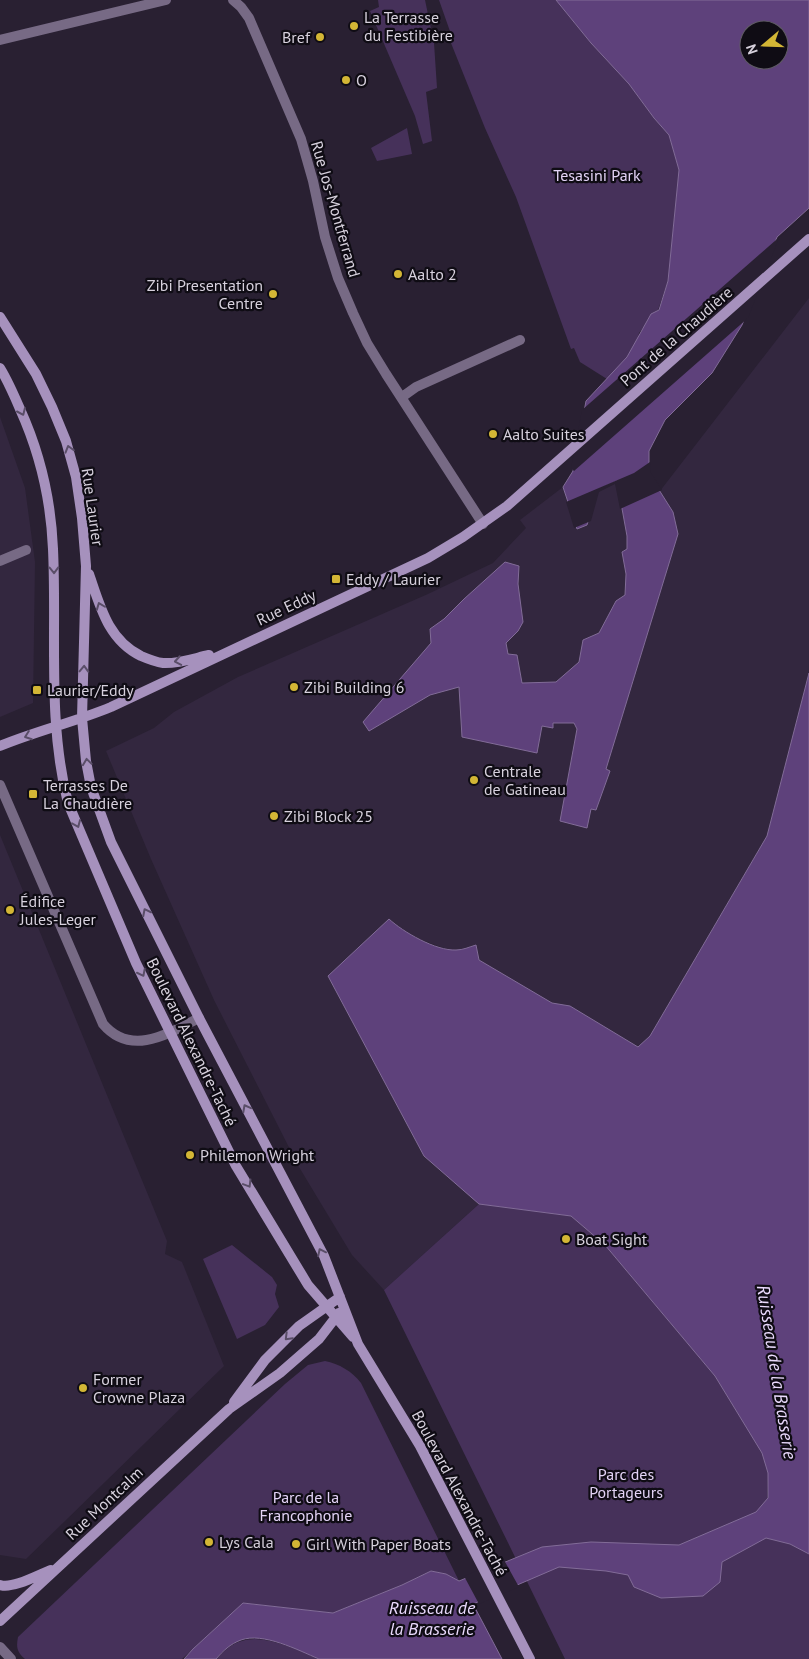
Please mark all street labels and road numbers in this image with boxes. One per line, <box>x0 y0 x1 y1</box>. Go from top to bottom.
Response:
street label: Rue Jos-Montferrand <box>307 139 365 279</box>
street label: Pont de la Chaudière <box>616 282 736 390</box>
street label: Rue Laurier <box>78 467 108 548</box>
street label: Rue Eddy <box>253 584 320 630</box>
street label: Boulevard Alexandre-Taché <box>142 954 242 1130</box>
street label: Boulevard Alexandre-Taché <box>408 1407 512 1579</box>
street label: Rue Montcalm <box>61 1462 147 1544</box>

